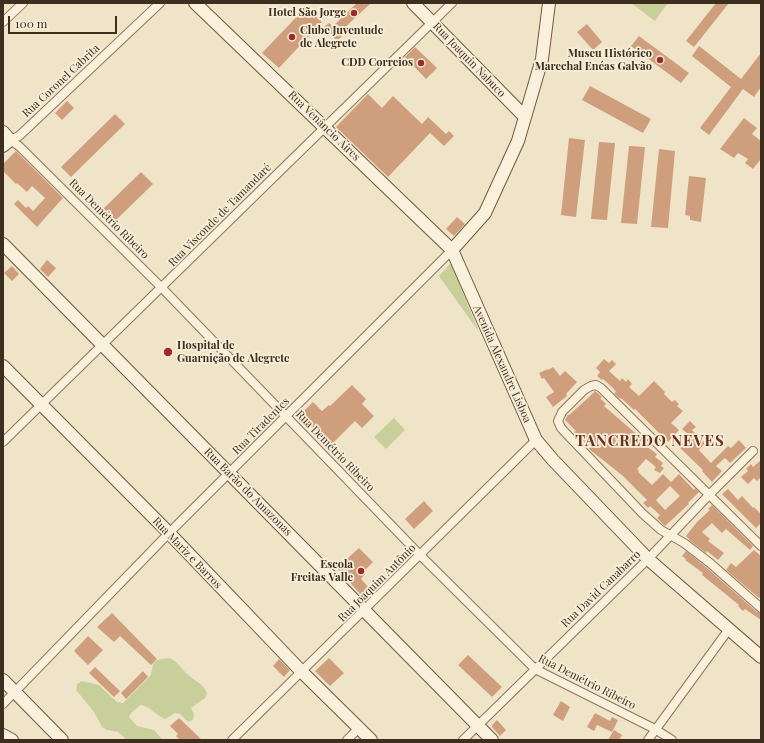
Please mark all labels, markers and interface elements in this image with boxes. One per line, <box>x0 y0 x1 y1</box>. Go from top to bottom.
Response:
place label: Hotel São Jorge <box>268 6 346 20</box>
scale bar <box>10 8 119 34</box>
marker: Hotel São Jorge <box>349 8 359 18</box>
text: 100 m <box>15 15 47 31</box>
street label: Rua Joaquin Nabuco <box>430 20 508 100</box>
place label: Clube Juventude de Alegrete <box>300 24 383 50</box>
marker: Clube Juventude de Alegrete <box>287 32 297 42</box>
street label: Rua Coronel Cabrita <box>20 42 102 120</box>
place label: Museu Histórico Marechal Enéas Galvão <box>535 47 652 73</box>
marker: Museu Histórico Marechal Enéas Galvão <box>655 55 665 65</box>
place label: CDD Correios <box>341 56 413 70</box>
marker: CDD Correios <box>416 58 426 68</box>
street label: Rua Venâncio Aires <box>285 88 363 164</box>
street label: Rua Visconde de Tamandaré <box>166 161 274 269</box>
street label: Rua Demétrio Ribeiro <box>66 176 152 262</box>
street label: Avenida Alexandre Lisboa <box>470 303 534 425</box>
place label: Hospital de Guarnição de Alegrete <box>177 339 290 365</box>
marker: Hospital de Guarnição de Alegrete <box>162 346 174 358</box>
street label: Rua Tiradentes <box>230 395 292 457</box>
street label: Rua Demétrio Ribeiro <box>293 408 377 494</box>
district label: TANCREDO NEVES <box>575 432 725 450</box>
street label: Rua Barão do Amazonas <box>201 445 295 539</box>
street label: Rua Mariz e Barros <box>150 515 224 591</box>
street label: Rua Joaquim Antônio <box>335 541 419 625</box>
street label: Rua David Canabarro <box>559 548 643 630</box>
place label: Escola Freitas Valle <box>291 558 353 584</box>
marker: Escola Freitas Valle <box>356 566 366 576</box>
street label: Rua Demétrio Ribeiro <box>536 652 638 712</box>

